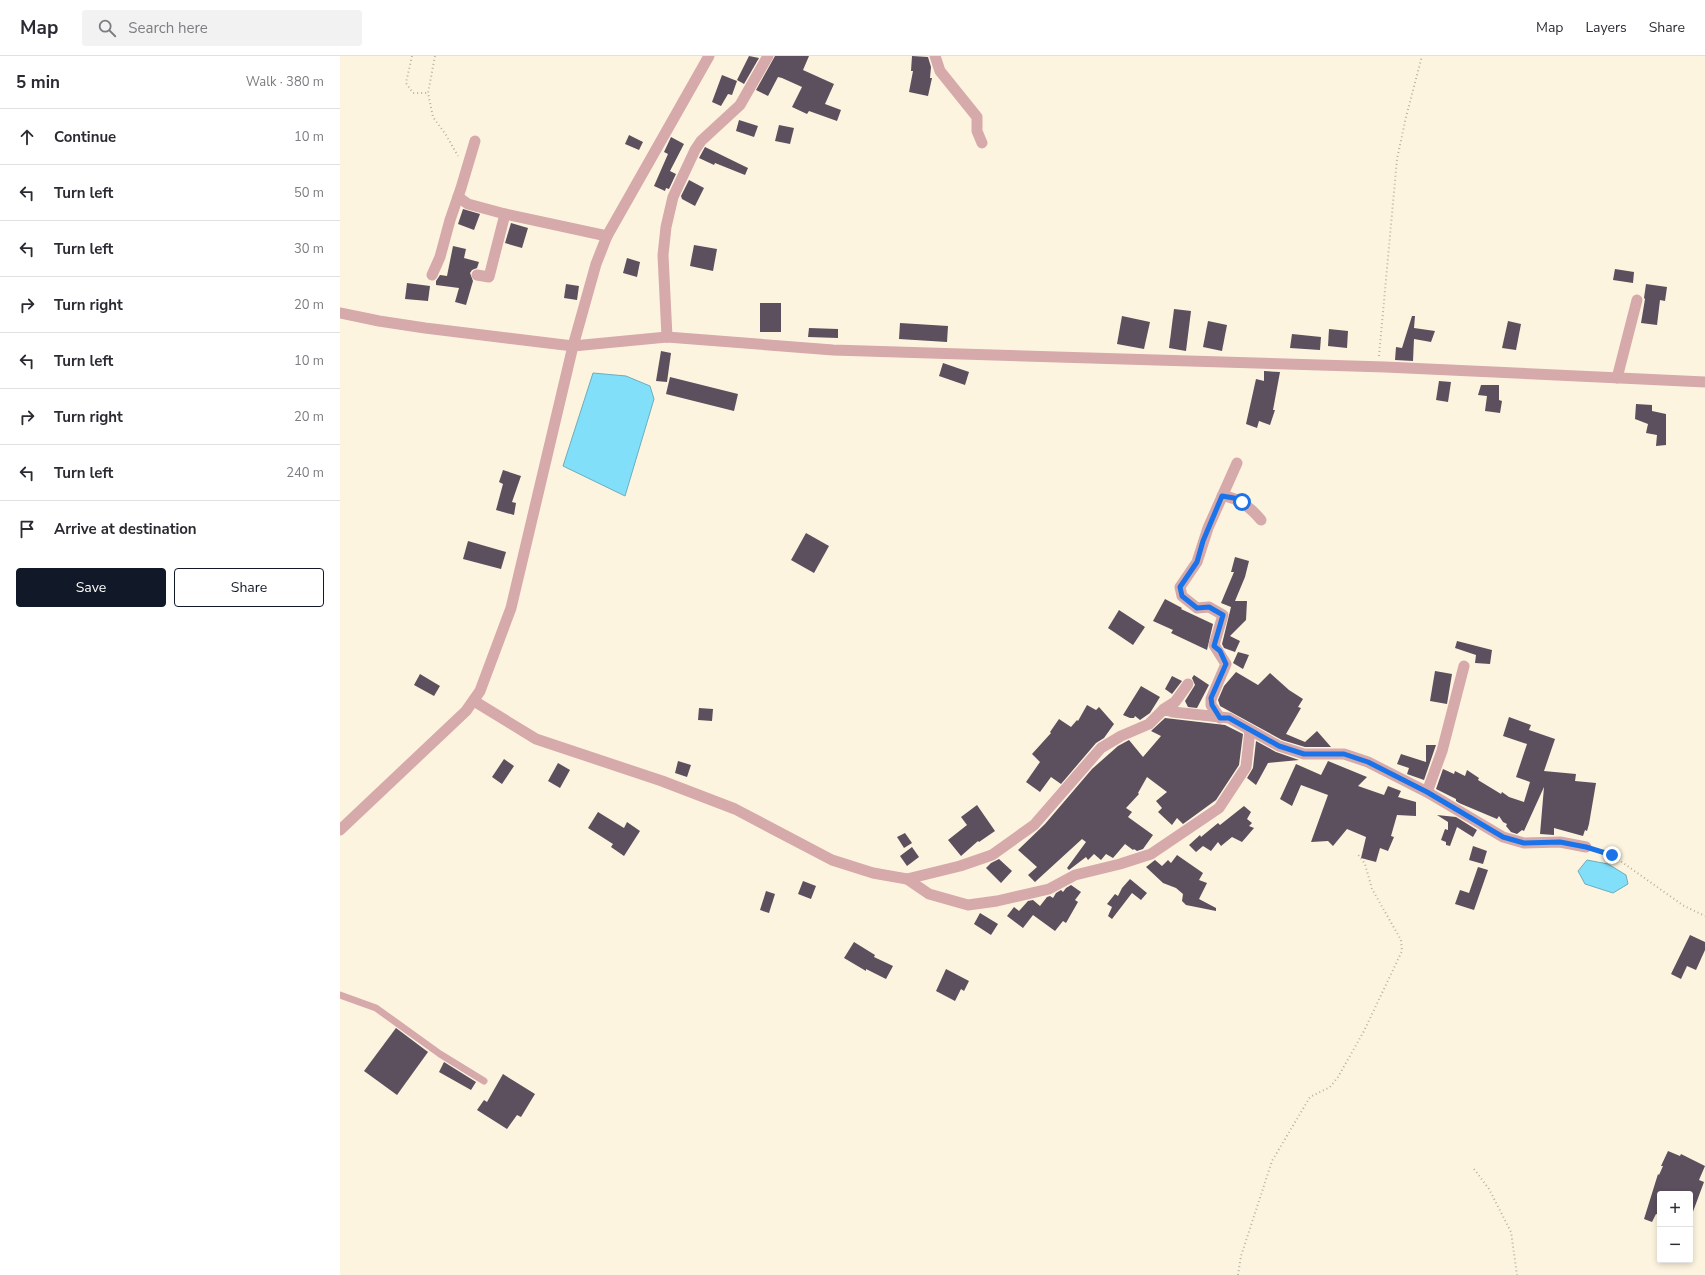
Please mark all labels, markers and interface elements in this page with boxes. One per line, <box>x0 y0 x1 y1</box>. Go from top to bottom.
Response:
search box <box>82 10 362 46</box>
text: Map <box>20 15 58 41</box>
icon: search <box>96 17 118 39</box>
text: Search here <box>128 18 208 38</box>
text: Map <box>1536 18 1563 37</box>
text: Layers <box>1585 18 1627 37</box>
text: Share <box>1649 18 1685 37</box>
text: 5 min <box>16 71 60 94</box>
text: Walk · 380 m <box>246 73 324 91</box>
icon: ahead <box>16 126 38 148</box>
text: Continue <box>54 127 116 147</box>
text: 10 m <box>294 128 324 146</box>
icon: left <box>16 182 38 204</box>
text: Turn left <box>54 183 113 203</box>
text: 50 m <box>294 184 324 202</box>
icon: left <box>16 238 38 260</box>
text: Turn left <box>54 239 113 259</box>
text: 30 m <box>294 240 324 258</box>
icon: right <box>16 294 38 316</box>
text: Turn right <box>54 295 123 315</box>
text: 20 m <box>294 296 324 314</box>
icon: left <box>16 350 38 372</box>
text: Turn left <box>54 351 113 371</box>
text: 10 m <box>294 352 324 370</box>
icon: right <box>16 406 38 428</box>
text: Turn right <box>54 407 123 427</box>
text: 20 m <box>294 408 324 426</box>
icon: left <box>16 462 38 484</box>
text: Turn left <box>54 463 113 483</box>
text: 240 m <box>286 464 324 482</box>
route start <box>1233 493 1251 511</box>
icon: arrive <box>16 518 38 540</box>
text: Arrive at destination <box>54 519 197 539</box>
button: Save <box>16 568 166 607</box>
button: Share <box>174 568 324 607</box>
route end <box>1603 846 1621 864</box>
map controls <box>1657 1191 1693 1263</box>
button: + <box>1657 1191 1693 1227</box>
button: − <box>1657 1227 1693 1263</box>

